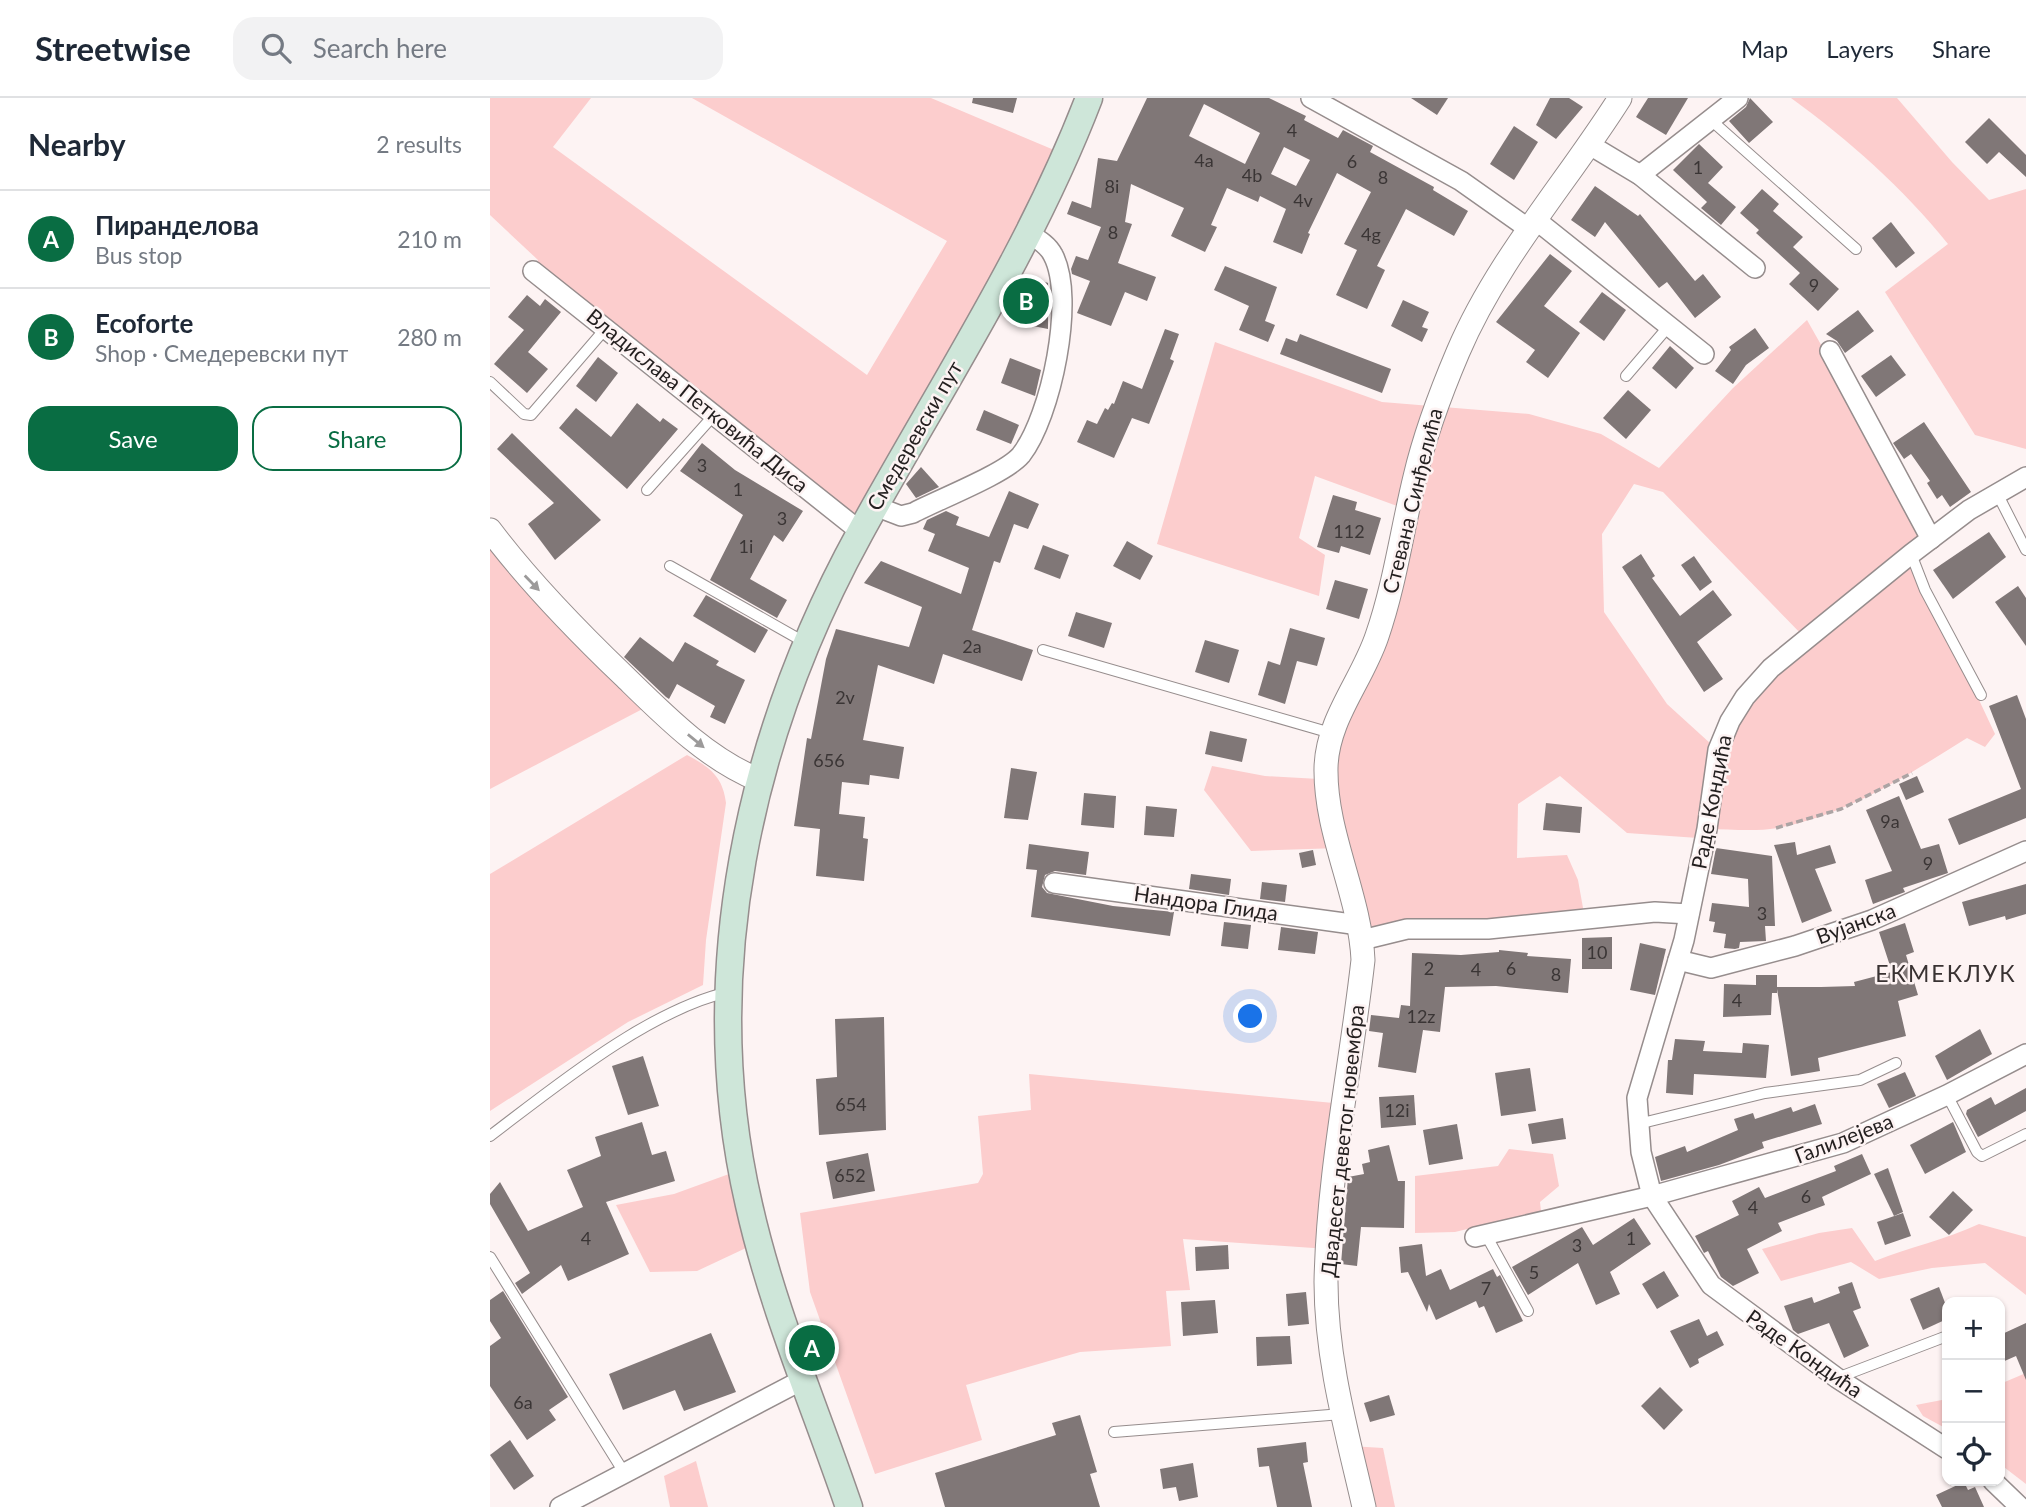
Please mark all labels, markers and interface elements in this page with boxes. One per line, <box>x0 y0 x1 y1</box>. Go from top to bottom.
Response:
search box <box>233 17 723 80</box>
text: Streetwise <box>35 28 191 68</box>
icon: search <box>257 29 295 67</box>
text: Search here <box>313 32 447 64</box>
text: Map <box>1741 34 1788 63</box>
text: Layers <box>1826 34 1894 63</box>
text: Share <box>1932 34 1991 63</box>
house number: 4 <box>1287 119 1297 141</box>
text: Nearby <box>28 126 126 162</box>
text: 2 results <box>376 130 462 158</box>
house number: 4a <box>1194 149 1214 171</box>
house number: 6 <box>1347 150 1357 172</box>
house number: 1 <box>1693 156 1703 178</box>
house number: 4b <box>1242 164 1262 186</box>
house number: 8 <box>1378 166 1388 188</box>
house number: 8i <box>1105 175 1119 197</box>
house number: 4v <box>1293 189 1314 211</box>
text: Пиранделова <box>95 209 259 241</box>
house number: 8 <box>1108 221 1118 243</box>
house number: 4g <box>1361 223 1381 245</box>
text: A <box>43 225 59 253</box>
text: 210 m <box>397 225 462 253</box>
text: Bus stop <box>95 241 182 269</box>
house number: 9 <box>1809 274 1819 296</box>
pin: B <box>1003 275 1049 327</box>
street label: Владислава Петковића Диса <box>582 303 814 497</box>
text: Ecoforte <box>95 307 193 339</box>
text: B <box>43 323 59 351</box>
text: 280 m <box>397 323 462 351</box>
text: Shop · Смедеревски пут <box>95 339 348 367</box>
street label: Смедеревски пут <box>861 356 967 514</box>
street label: Стевана Синђелића <box>1376 405 1447 596</box>
button: Save <box>28 406 238 471</box>
button: Share <box>252 406 462 471</box>
house number: 3 <box>697 454 707 476</box>
house number: 1 <box>733 478 743 500</box>
house number: 3 <box>777 507 787 529</box>
house number: 112 <box>1333 520 1365 542</box>
house number: 1i <box>739 535 753 557</box>
one-way arrow <box>524 574 540 591</box>
house number: 2a <box>962 635 982 657</box>
house number: 2v <box>835 686 856 708</box>
street label: Раде Кондића <box>1685 732 1736 871</box>
one-way arrow <box>687 733 704 748</box>
house number: 656 <box>813 749 845 771</box>
house number: 9a <box>1880 810 1900 832</box>
house number: 9 <box>1923 852 1933 874</box>
street label: Нандора Глида <box>1133 880 1280 925</box>
street label: Вујанска <box>1812 897 1899 948</box>
house number: 3 <box>1757 902 1767 924</box>
house number: 10 <box>1587 941 1607 963</box>
house number: 2 <box>1424 957 1434 979</box>
house number: 6 <box>1506 957 1516 979</box>
house number: 4 <box>1471 958 1481 980</box>
district label: ЕКМЕКЛУК <box>1875 959 2017 987</box>
house number: 8 <box>1551 963 1561 985</box>
house number: 4 <box>1732 989 1742 1011</box>
your location <box>1233 999 1267 1033</box>
street label: Двадесет деветог новембра <box>1315 1003 1368 1278</box>
house number: 12z <box>1406 1005 1436 1027</box>
house number: 654 <box>835 1093 867 1115</box>
house number: 12i <box>1384 1099 1410 1121</box>
street label: Галилејева <box>1791 1107 1896 1168</box>
house number: 652 <box>834 1164 866 1186</box>
house number: 6 <box>1801 1185 1811 1207</box>
house number: 4 <box>1748 1196 1758 1218</box>
house number: 4 <box>581 1227 591 1249</box>
house number: 1 <box>1626 1227 1636 1249</box>
house number: 3 <box>1572 1234 1582 1256</box>
house number: 5 <box>1529 1261 1539 1283</box>
house number: 7 <box>1481 1277 1491 1299</box>
map controls <box>1942 1297 2005 1486</box>
button: + <box>1942 1297 2005 1360</box>
street label: Раде Кондића <box>1742 1303 1868 1402</box>
pin: A <box>789 1322 835 1374</box>
button: − <box>1942 1360 2005 1423</box>
house number: 6a <box>513 1391 533 1413</box>
button: locate <box>1942 1423 2005 1486</box>

